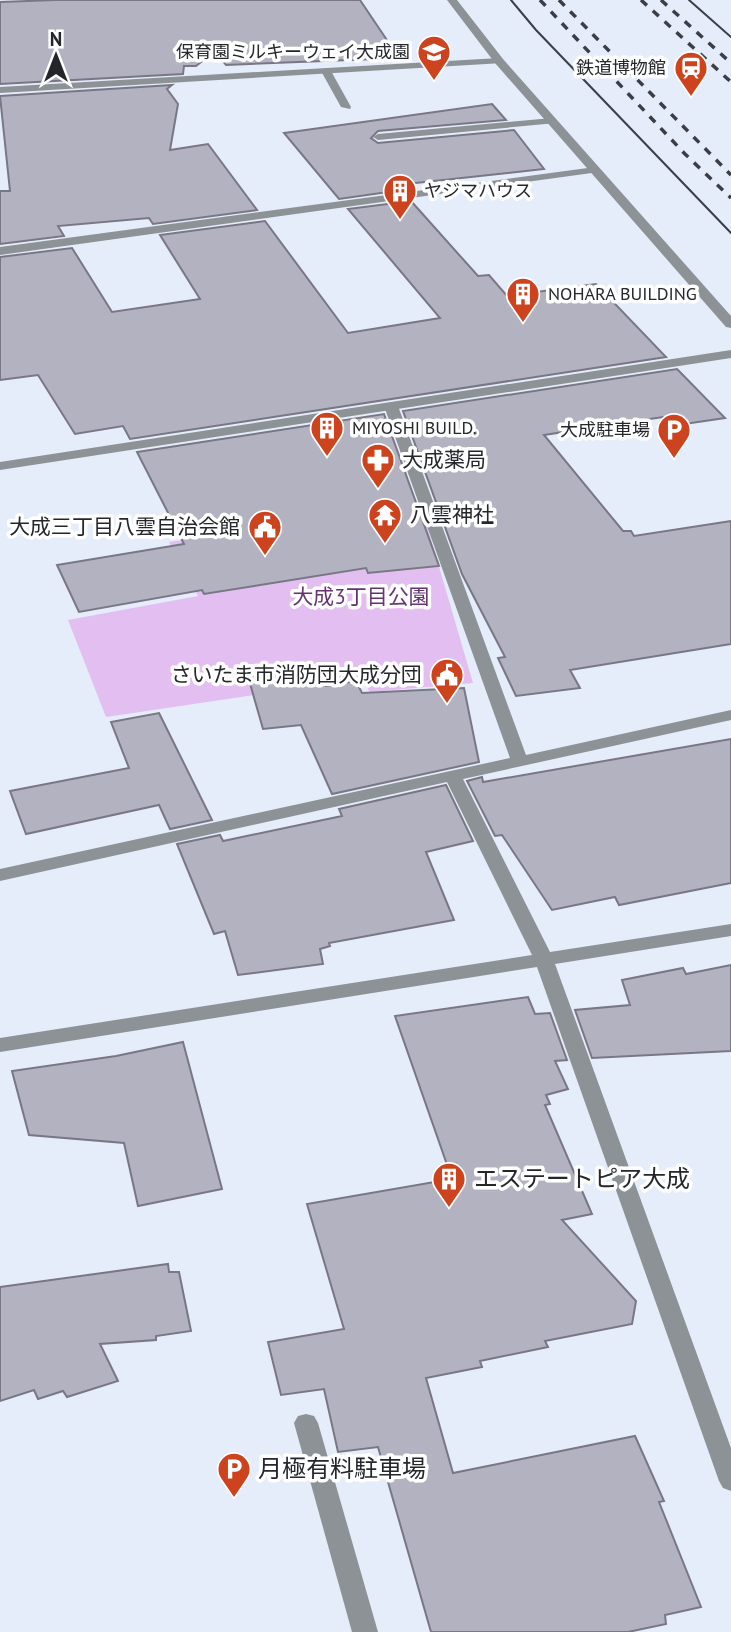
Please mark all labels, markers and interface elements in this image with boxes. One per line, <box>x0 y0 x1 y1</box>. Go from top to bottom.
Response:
north arrow <box>21 21 91 91</box>
text: N <box>50 27 62 51</box>
school or university icon: 保育園ミルキーウェイ大成園 <box>415 33 453 82</box>
place label: 保育園ミルキーウェイ大成園 <box>176 40 410 63</box>
station icon: 鉄道博物館 <box>672 49 710 98</box>
place label: 鉄道博物館 <box>576 56 666 79</box>
building icon: ヤジマハウス <box>381 172 419 221</box>
place label: ヤジマハウス <box>424 179 532 202</box>
building icon: NOHARA BUILDING <box>504 275 542 324</box>
place label: NOHARA BUILDING <box>548 282 697 305</box>
building icon: MIYOSHI BUILD. <box>308 409 346 458</box>
parking icon: 大成駐車場 <box>655 411 693 460</box>
place label: MIYOSHI BUILD. <box>352 416 477 439</box>
place label: 大成駐車場 <box>560 418 650 441</box>
pharmacy icon: 大成薬局 <box>359 441 397 490</box>
place label: 大成薬局 <box>402 446 486 473</box>
temple icon: 八雲神社 <box>366 496 404 545</box>
place label: 八雲神社 <box>410 501 494 528</box>
public building icon: 大成三丁目八雲自治会館 <box>246 508 284 557</box>
place label: 大成三丁目八雲自治会館 <box>9 513 240 540</box>
park label: 大成3丁目公園 <box>292 583 430 610</box>
public building icon: さいたま市消防団大成分団 <box>428 656 466 705</box>
place label: さいたま市消防団大成分団 <box>171 661 422 688</box>
building icon: エステートピア大成 <box>430 1160 468 1209</box>
place label: エステートピア大成 <box>474 1163 690 1194</box>
parking icon: 月極有料駐車場 <box>215 1450 253 1499</box>
place label: 月極有料駐車場 <box>258 1453 426 1484</box>

